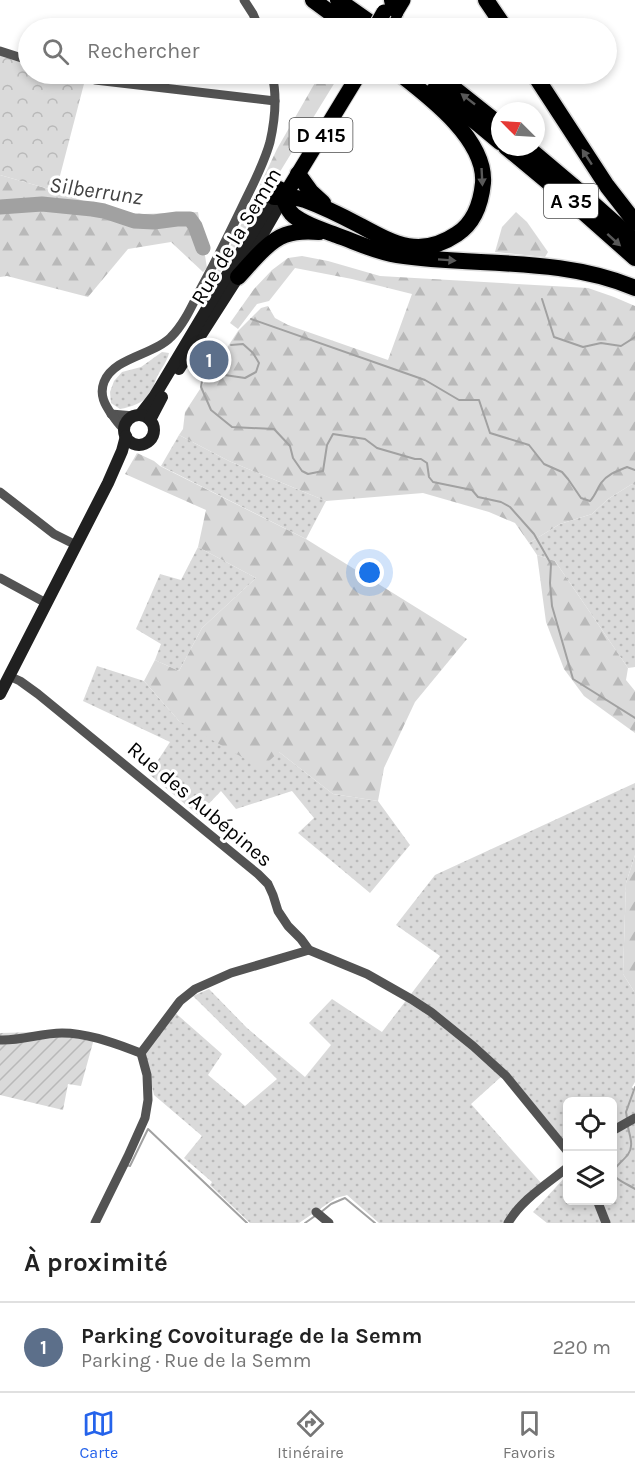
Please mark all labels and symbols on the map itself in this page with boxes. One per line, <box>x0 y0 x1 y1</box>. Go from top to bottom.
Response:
one-way arrow <box>461 93 476 105</box>
north arrow <box>491 102 545 156</box>
road number: D 415 <box>290 118 352 152</box>
one-way arrow <box>582 149 593 165</box>
street label: Rue de la Semm <box>186 163 286 309</box>
one-way arrow <box>477 168 486 187</box>
water label: Silberrunz <box>48 172 145 210</box>
road number: A 35 <box>544 184 598 218</box>
one-way arrow <box>606 233 621 246</box>
one-way arrow <box>437 255 456 265</box>
pin: 1 <box>190 338 228 382</box>
your location <box>355 558 384 587</box>
street label: Rue des Aubépines <box>123 736 277 872</box>

